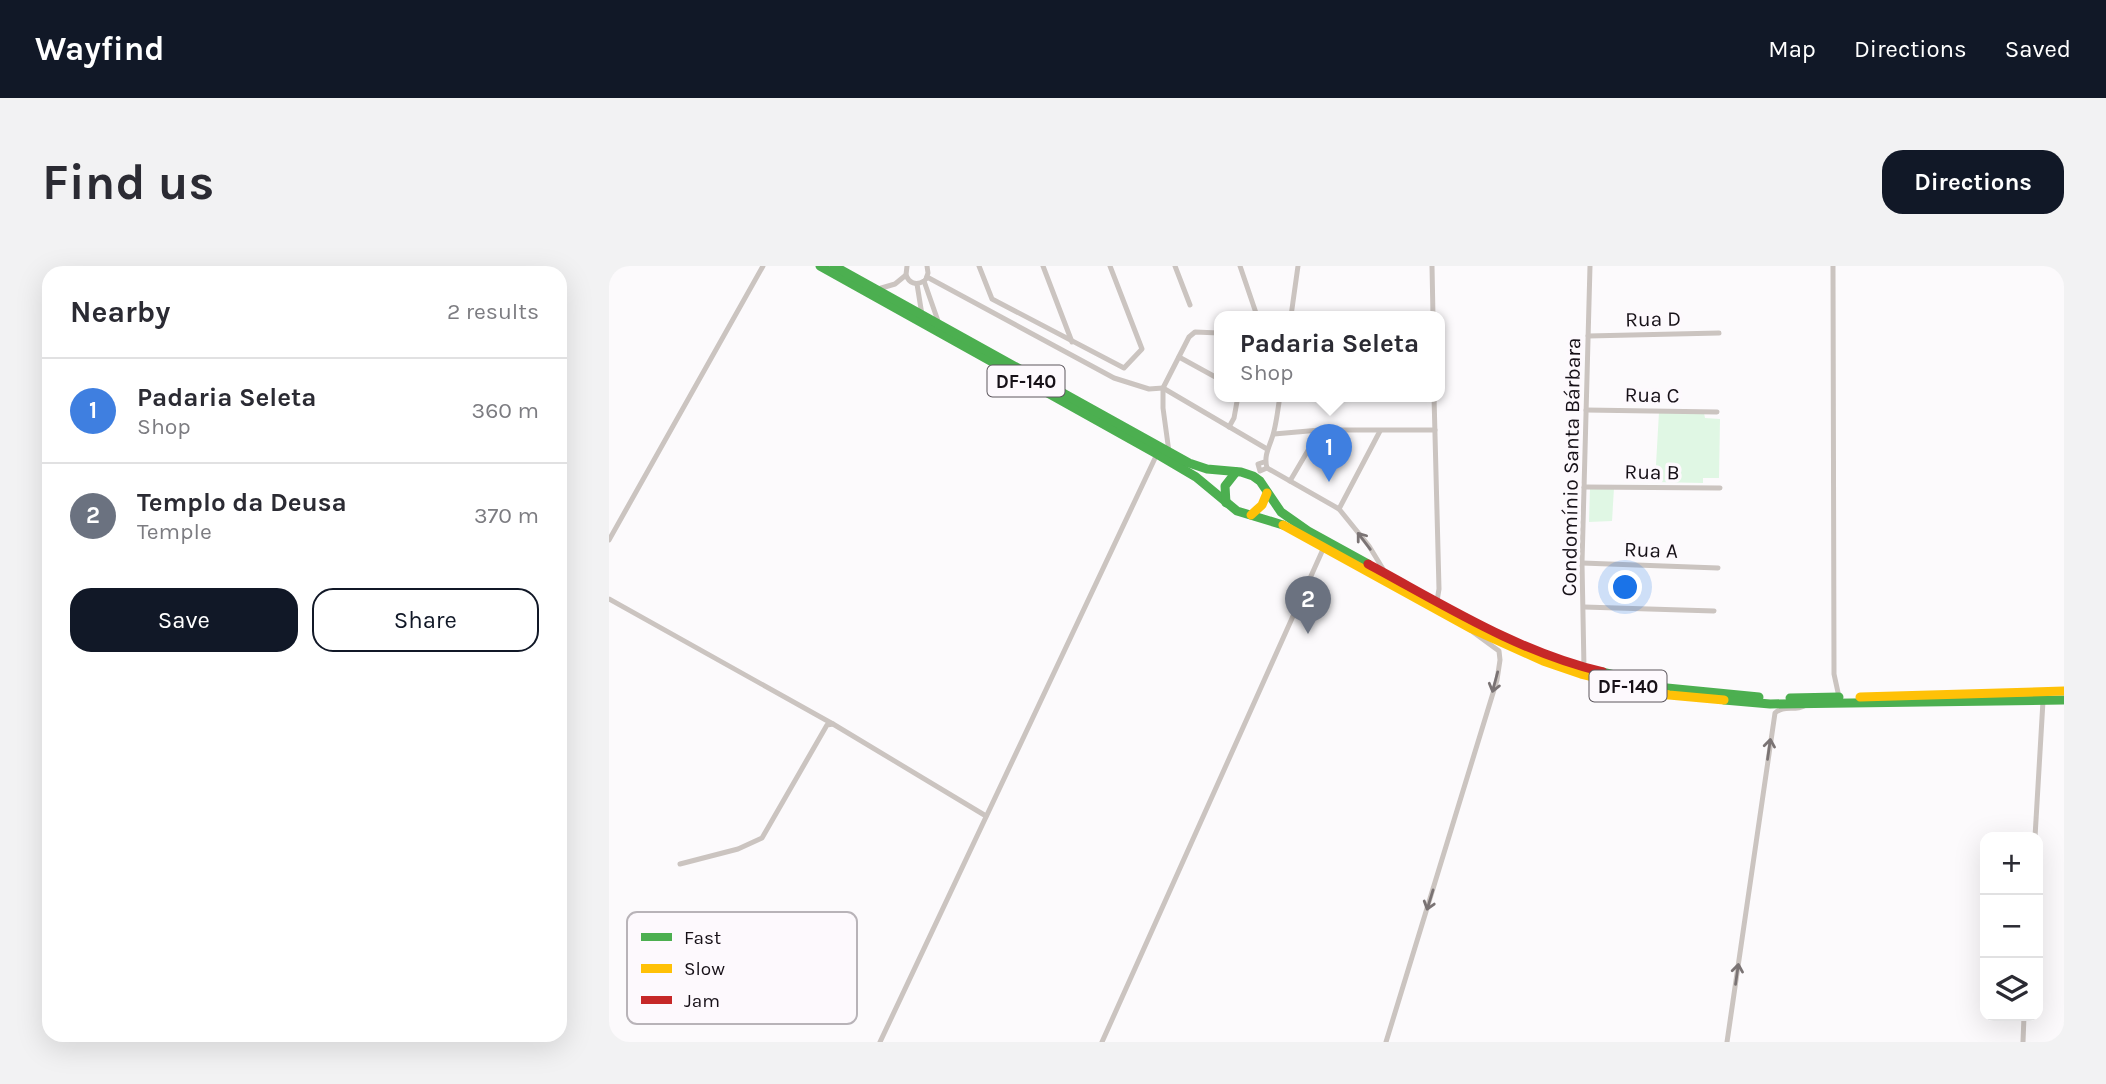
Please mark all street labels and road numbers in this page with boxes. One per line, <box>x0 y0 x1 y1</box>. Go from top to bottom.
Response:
street label: Rua D <box>1625 307 1681 331</box>
street label: Condomínio Santa Bárbara <box>1557 337 1585 597</box>
road number: DF-140 <box>987 365 1065 396</box>
street label: Rua C <box>1624 383 1680 407</box>
street label: Rua B <box>1624 460 1680 484</box>
street label: Rua A <box>1623 537 1679 563</box>
road number: DF-140 <box>1590 670 1667 702</box>

